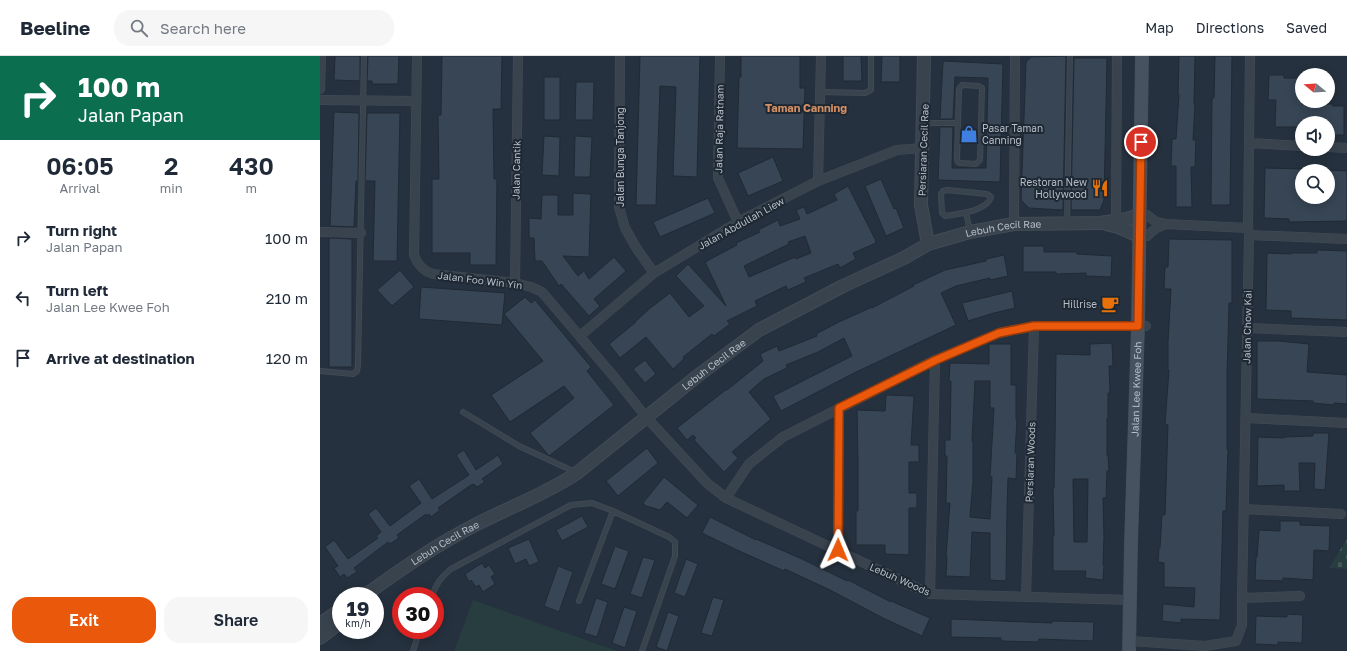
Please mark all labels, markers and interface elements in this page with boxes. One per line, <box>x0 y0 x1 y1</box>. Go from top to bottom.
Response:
search box <box>114 10 394 46</box>
text: Beeline <box>20 16 90 39</box>
icon: search <box>128 17 150 39</box>
text: Search here <box>160 19 246 37</box>
text: Map <box>1145 19 1174 36</box>
text: Directions <box>1196 19 1264 36</box>
text: Saved <box>1286 19 1327 36</box>
north arrow <box>1295 68 1335 108</box>
map controls <box>1295 68 1335 204</box>
text: 100 m <box>78 70 160 103</box>
icon: right <box>12 72 64 124</box>
street label: Jalan Raja Ratnam <box>712 84 726 173</box>
district label: Taman Canning <box>765 101 847 114</box>
street label: Persiaran Cecil Rae <box>915 103 931 196</box>
text: Jalan Papan <box>78 104 184 126</box>
street label: Jalan Bunga Tanjong <box>614 107 626 207</box>
button: sound <box>1295 116 1335 156</box>
place label: Pasar Taman Canning <box>982 122 1043 146</box>
shop icon: Pasar Taman Canning <box>959 124 979 144</box>
pin <box>1124 125 1158 159</box>
icon: arrive <box>1130 131 1152 153</box>
street label: Jalan Cantik <box>509 140 523 200</box>
text: 06:05 <box>46 151 114 180</box>
text: 2 <box>164 151 178 180</box>
text: 430 <box>229 151 274 180</box>
button: search <box>1295 164 1335 204</box>
place label: Restoran New Hollywood <box>1020 176 1087 200</box>
restaurant icon: Restoran New Hollywood <box>1090 178 1110 198</box>
text: Arrival <box>60 180 100 196</box>
text: min <box>160 180 183 196</box>
text: m <box>246 180 257 196</box>
street label: Jalan Abdullah Liew <box>696 194 786 252</box>
street label: Lebuh Cecil Rae <box>964 218 1042 239</box>
text: Turn right <box>46 221 117 239</box>
icon: right <box>12 227 34 249</box>
text: 100 m <box>265 229 308 247</box>
text: Jalan Papan <box>46 239 122 255</box>
street label: Jalan Foo Win Yin <box>437 269 523 291</box>
text: Turn left <box>46 281 108 299</box>
icon: left <box>12 287 34 309</box>
text: 210 m <box>266 289 308 307</box>
street label: Jalan Chow Kai <box>1240 290 1254 364</box>
cafe icon: Hillrise <box>1100 294 1120 314</box>
place label: Hillrise <box>1063 298 1097 310</box>
text: Jalan Lee Kwee Foh <box>46 299 170 315</box>
street label: Lebuh Cecil Rae <box>679 336 748 392</box>
street label: Jalan Lee Kwee Foh <box>1128 341 1143 437</box>
icon: arrive <box>12 347 34 369</box>
text: Arrive at destination <box>46 349 195 367</box>
text: 120 m <box>266 349 308 367</box>
street label: Persiaran Woods <box>1023 422 1037 502</box>
street label: Lebuh Cecil Rae <box>409 518 481 567</box>
position arrow <box>817 529 859 571</box>
street label: Lebuh Woods <box>868 560 932 598</box>
speed limit sign: 30 <box>392 587 444 639</box>
text: 19 <box>346 596 369 620</box>
button: Exit <box>12 597 156 643</box>
button: Share <box>164 597 308 643</box>
text: km/h <box>345 617 371 629</box>

